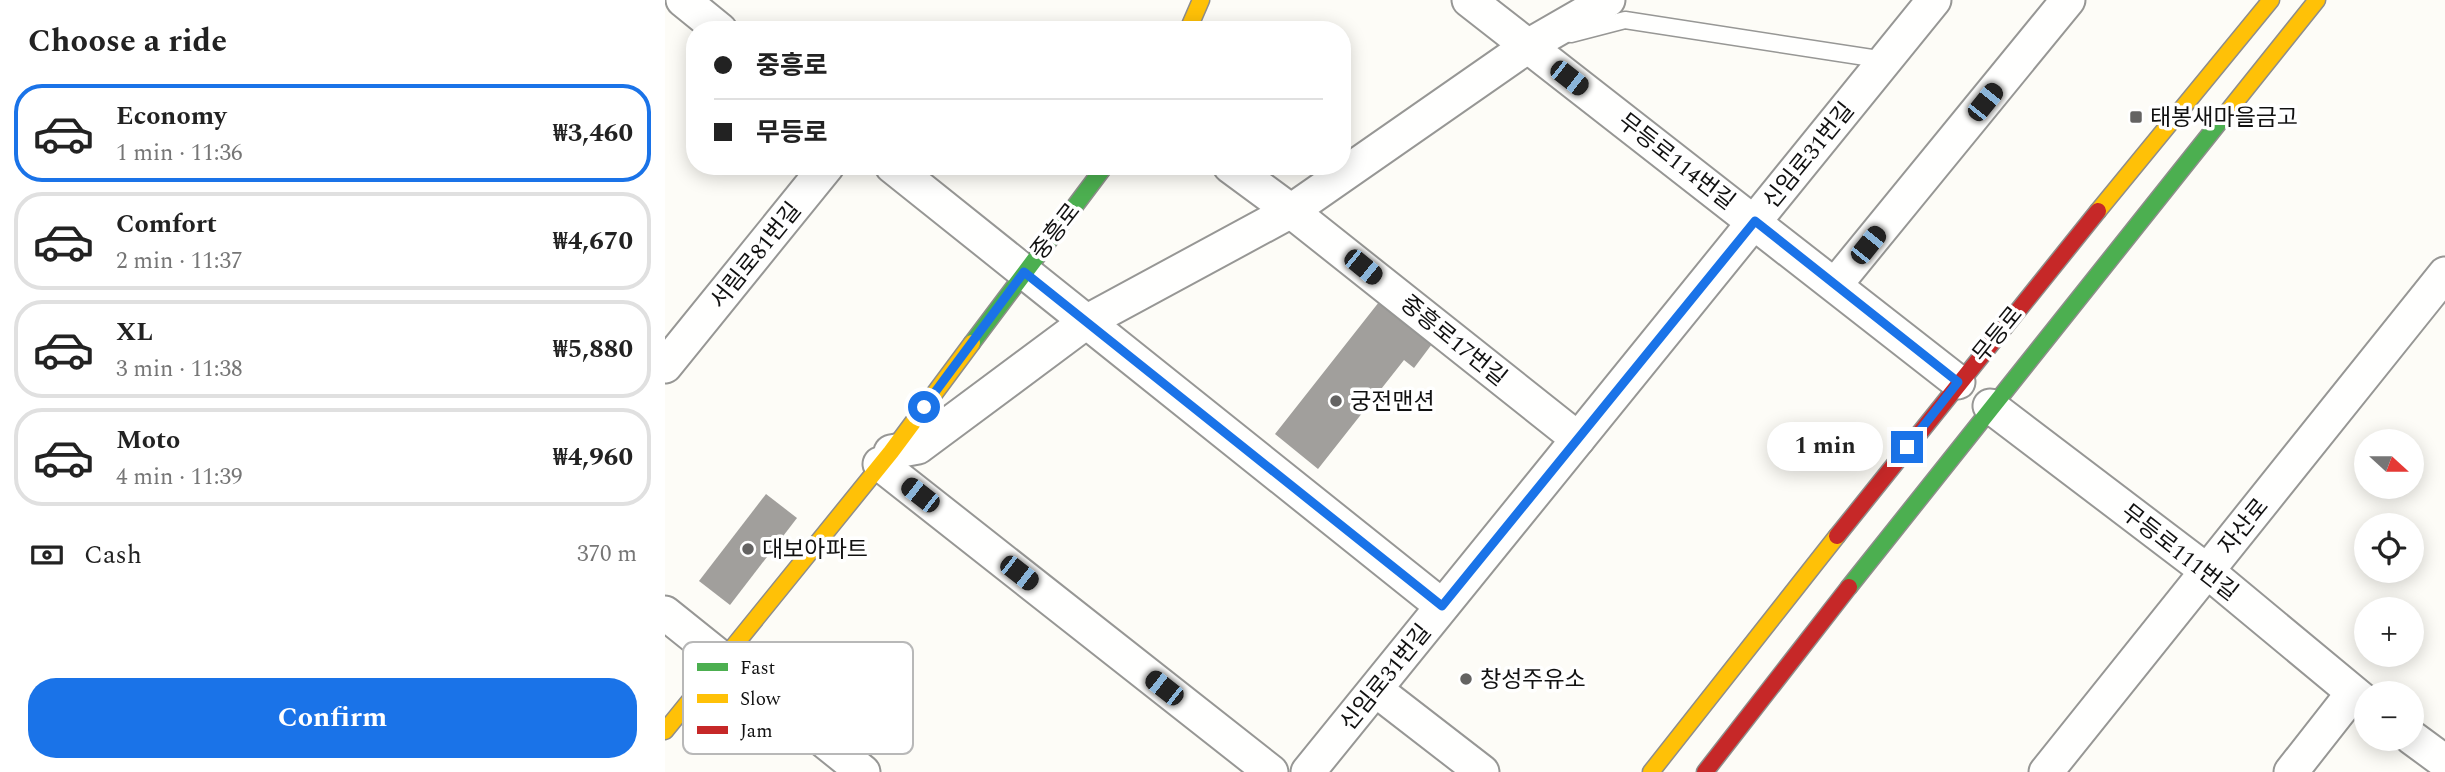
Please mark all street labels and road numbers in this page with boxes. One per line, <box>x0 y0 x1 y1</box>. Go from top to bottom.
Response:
street label: 신임로31번길 <box>1755 95 1863 217</box>
street label: 무등로114번길 <box>1610 105 1742 219</box>
street label: 서림로81번길 <box>702 195 810 317</box>
street label: 중흥로 <box>1023 196 1090 268</box>
street label: 중흥로17번길 <box>1392 287 1514 395</box>
street label: 무등로 <box>1965 299 2032 371</box>
street label: 자산로 <box>2211 491 2278 563</box>
street label: 무등로111번길 <box>2113 496 2245 610</box>
street label: 신임로31번길 <box>1332 617 1440 739</box>

